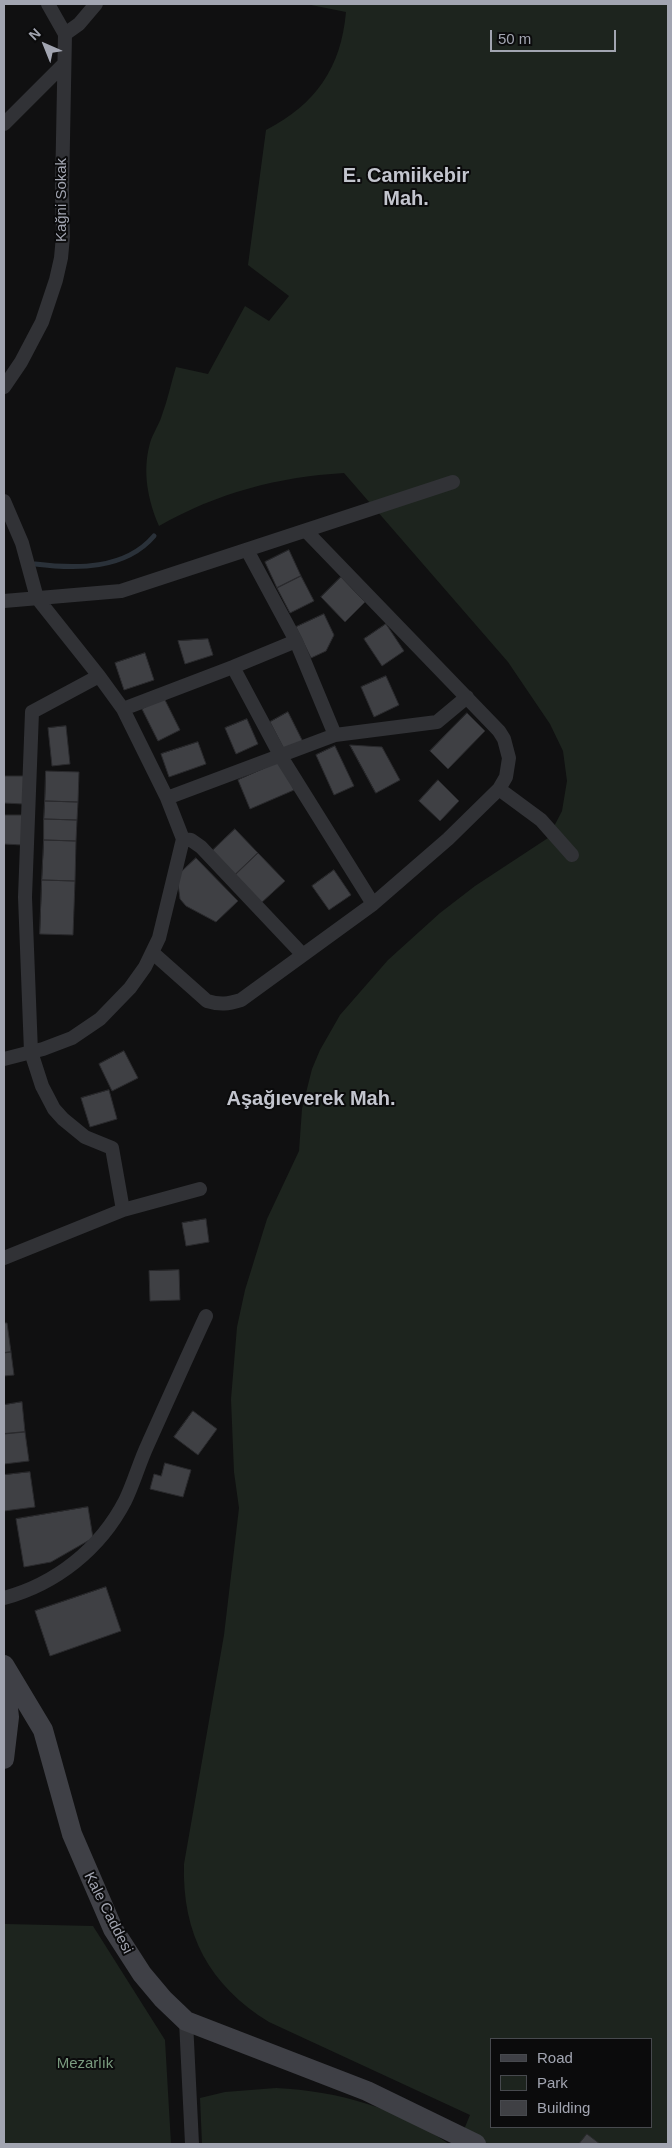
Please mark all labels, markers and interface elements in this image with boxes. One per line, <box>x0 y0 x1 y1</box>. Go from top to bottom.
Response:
north arrow <box>20 20 70 70</box>
scale bar <box>492 20 618 52</box>
text: N <box>25 25 44 43</box>
text: 50 m <box>498 30 531 47</box>
street label: Kağni Sokak <box>53 158 71 242</box>
district label: E. Camiikebir Mah. <box>343 164 469 211</box>
district label: Aşağıeverek Mah. <box>227 1087 395 1111</box>
street label: Kale Caddesi <box>80 1869 136 1957</box>
legend <box>490 2038 652 2128</box>
text: Road <box>537 2049 573 2066</box>
park label: Mezarlık <box>57 2055 113 2073</box>
text: Park <box>537 2074 568 2091</box>
text: Building <box>537 2099 590 2116</box>

